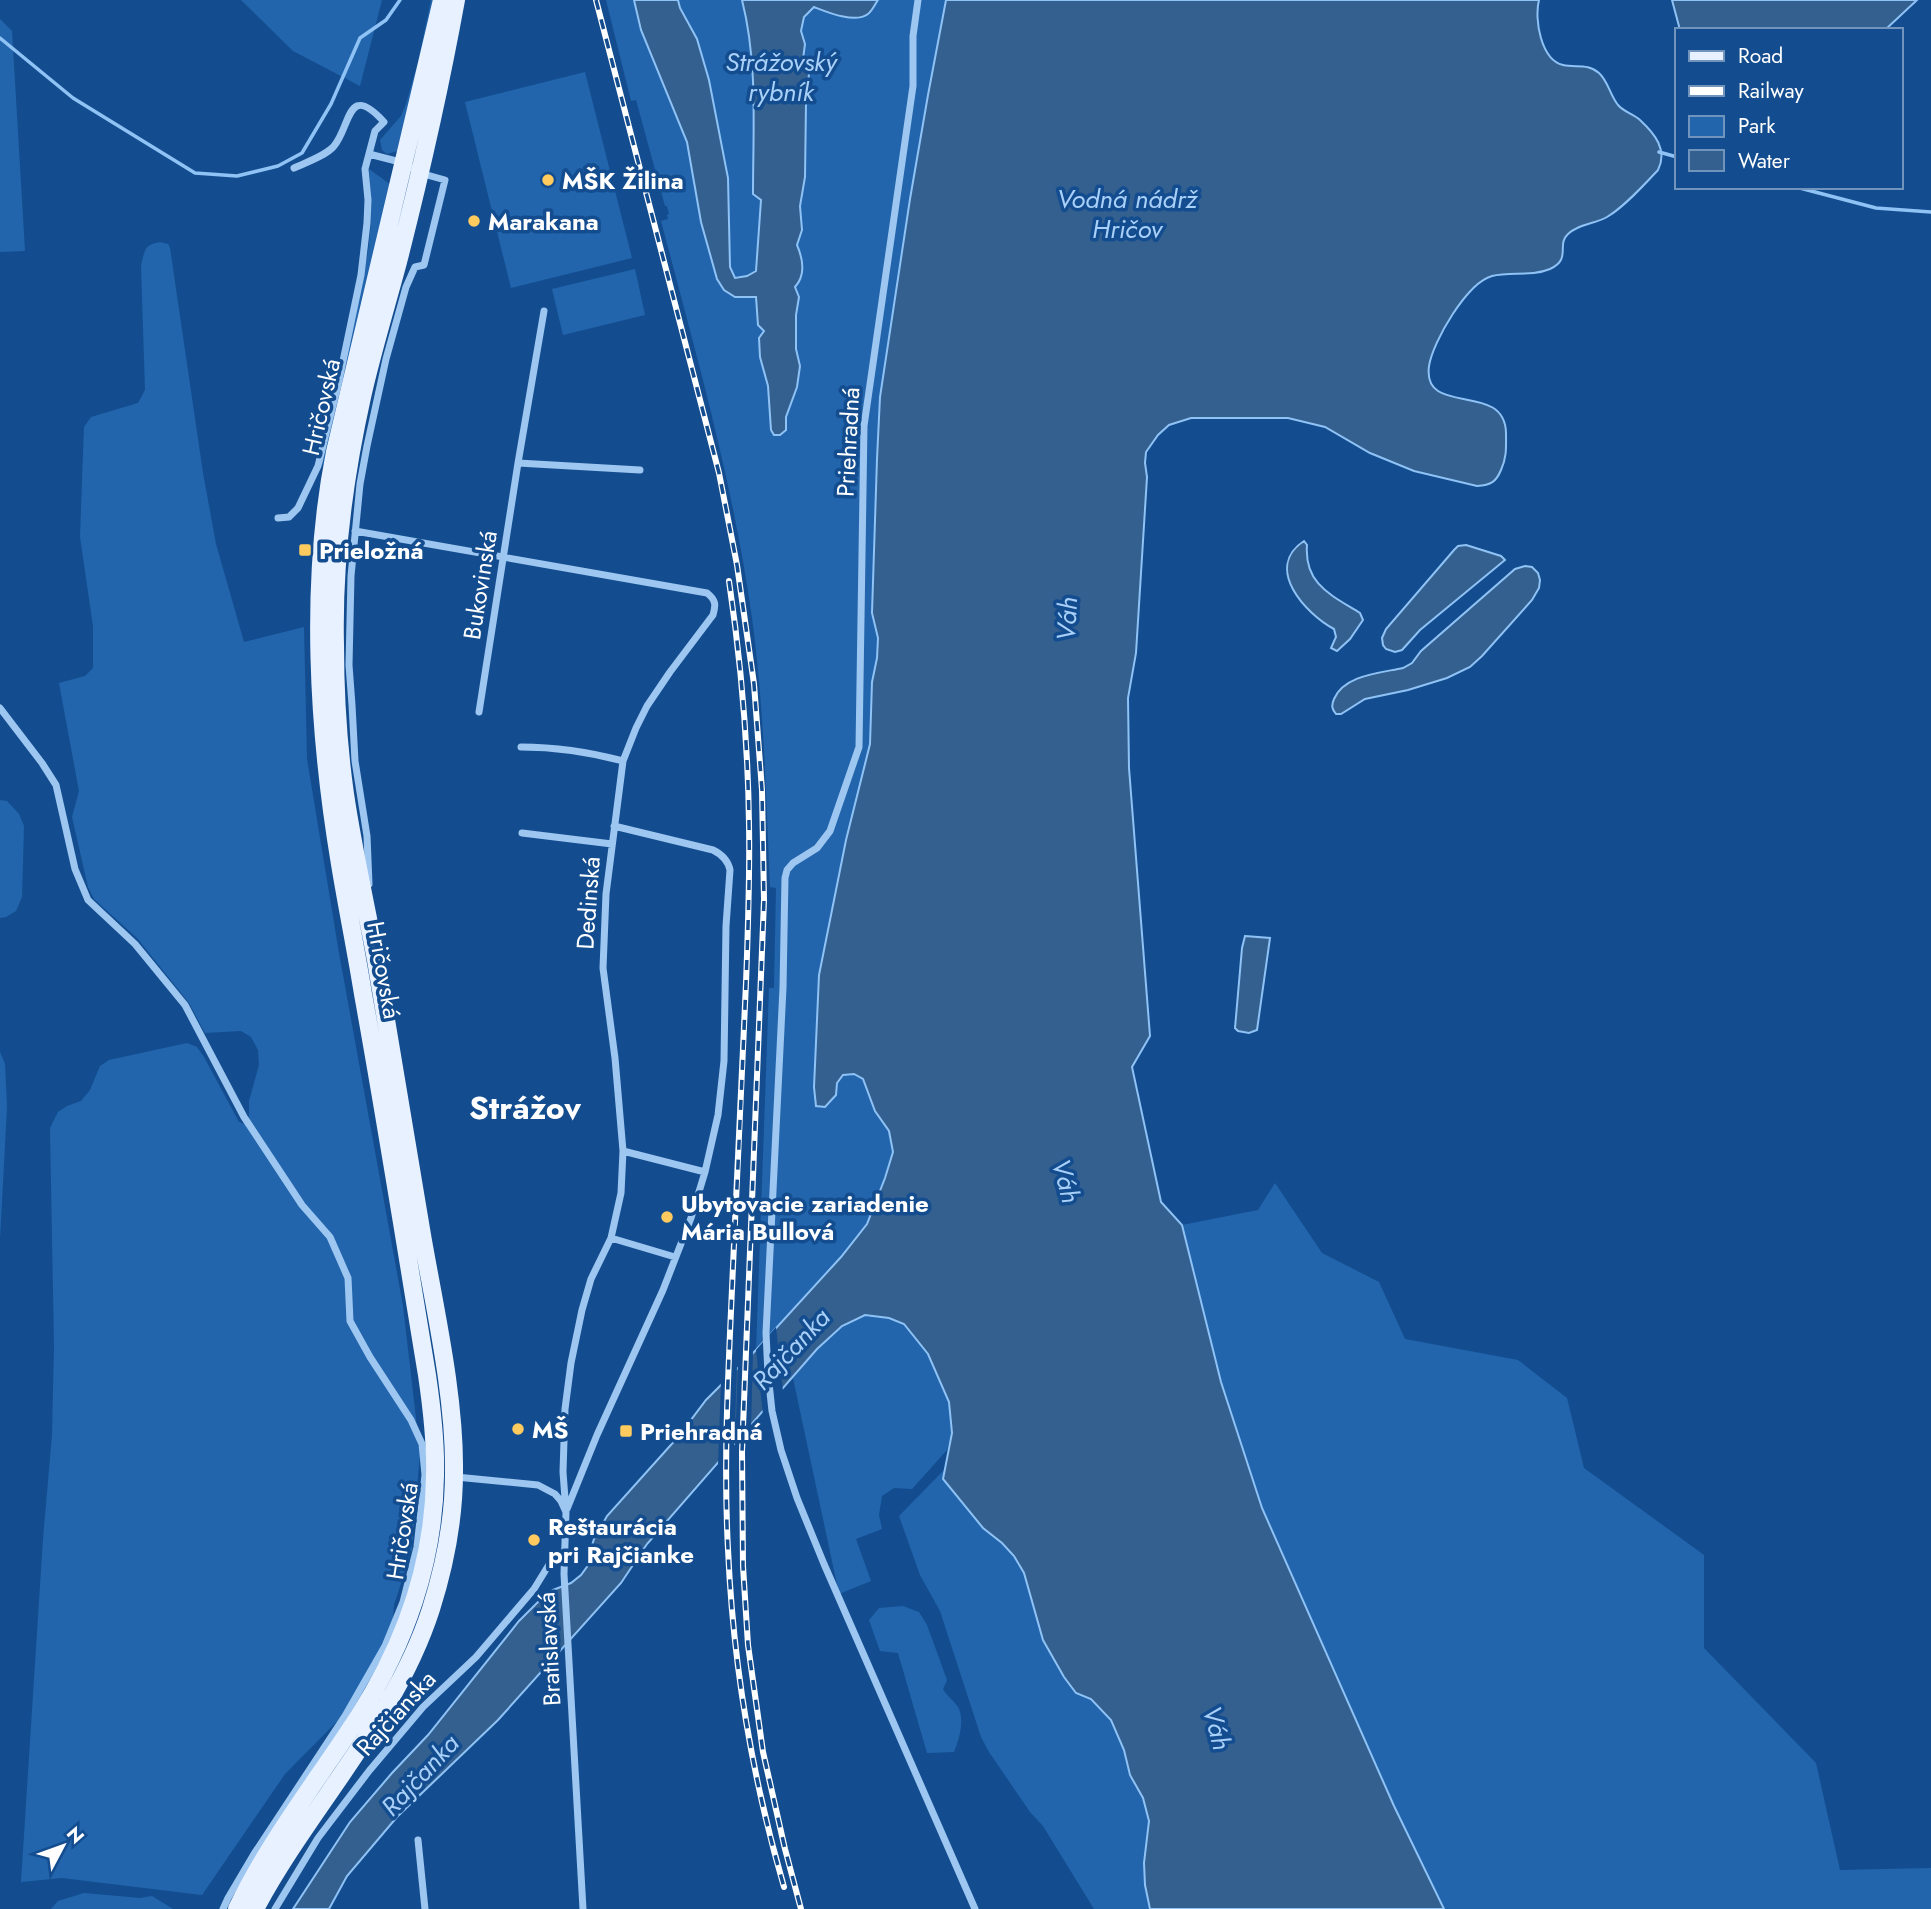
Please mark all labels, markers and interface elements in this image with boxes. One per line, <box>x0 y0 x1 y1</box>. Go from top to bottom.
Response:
legend <box>1675 28 1903 189</box>
text: Road <box>1738 41 1783 71</box>
water label: Strážovský rybník <box>725 43 839 111</box>
text: Railway <box>1738 76 1804 106</box>
text: Park <box>1738 111 1776 141</box>
text: Water <box>1738 146 1791 176</box>
place label: MŠK Žilina <box>562 163 684 198</box>
marker: MŠK Žilina <box>540 172 556 188</box>
water label: Vodná nádrž Hričov <box>1057 180 1199 248</box>
place label: Marakana <box>488 204 599 239</box>
marker: Marakana <box>466 213 482 229</box>
street label: Hričovská <box>293 355 349 459</box>
street label: Priehradná <box>828 386 868 498</box>
street label: Bukovinská <box>454 528 506 642</box>
place label: Prieložná <box>319 533 424 568</box>
marker: Prieložná <box>297 542 313 558</box>
water label: Váh <box>1047 596 1087 642</box>
street label: Dedinská <box>567 855 609 951</box>
street label: Hričovská <box>358 919 410 1021</box>
district label: Strážov <box>469 1085 581 1131</box>
water label: Váh <box>1042 1155 1090 1207</box>
place label: Ubytovacie zariadenie Mária Bullová <box>681 1186 929 1249</box>
marker: Ubytovacie zariadenie Mária Bullová <box>659 1209 675 1225</box>
water label: Rajčanka <box>743 1299 839 1399</box>
place label: MŠ <box>532 1412 568 1447</box>
place label: Priehradná <box>640 1414 763 1449</box>
marker: MŠ <box>510 1421 526 1437</box>
marker: Priehradná <box>618 1423 634 1439</box>
street label: Hričovská <box>377 1480 427 1582</box>
place label: Reštaurácia pri Rajčianke <box>548 1509 694 1572</box>
marker: Reštaurácia pri Rajčianke <box>526 1532 542 1548</box>
street label: Bratislavská <box>529 1591 569 1707</box>
street label: Rajčianska <box>348 1662 444 1764</box>
water label: Váh <box>1193 1702 1241 1754</box>
water label: Rajčanka <box>372 1725 468 1825</box>
north arrow <box>28 1811 98 1881</box>
text: N <box>60 1821 91 1850</box>

